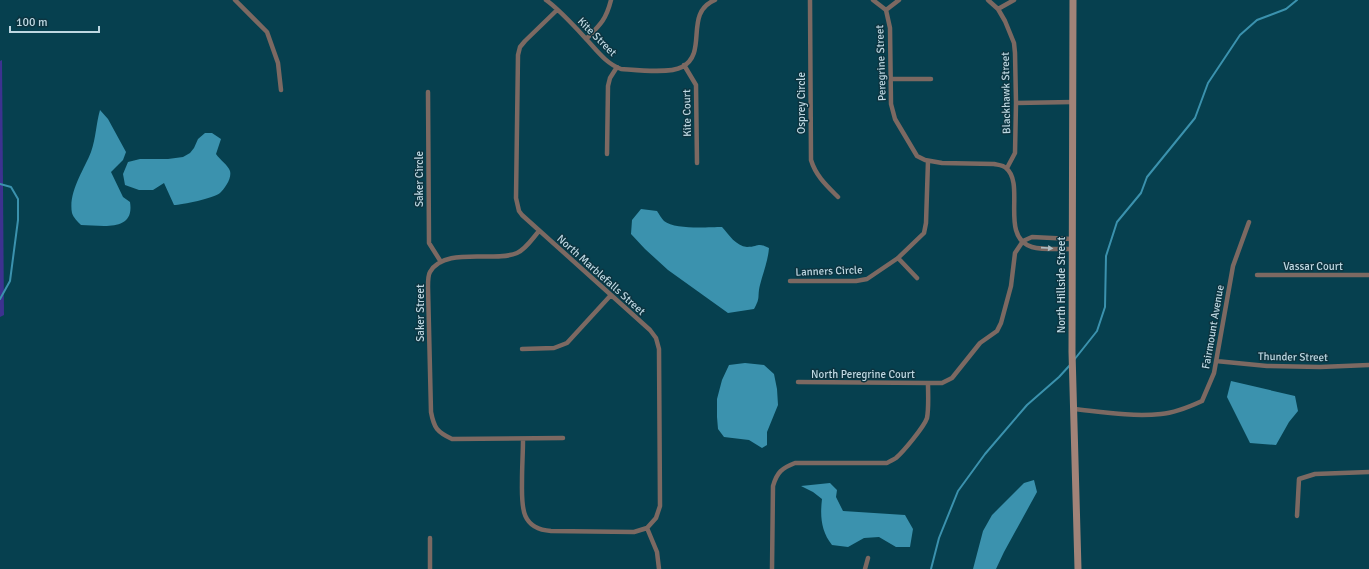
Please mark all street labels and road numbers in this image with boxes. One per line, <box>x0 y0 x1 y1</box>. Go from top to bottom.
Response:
street label: Kite Street <box>575 15 619 59</box>
street label: Peregrine Street <box>873 24 889 101</box>
street label: Blackhawk Street <box>999 52 1013 134</box>
street label: Osprey Circle <box>795 72 808 134</box>
street label: Kite Court <box>680 89 694 137</box>
street label: Saker Circle <box>413 151 426 207</box>
street label: North Marblefalls Street <box>554 232 648 318</box>
street label: North Hillside Street <box>1055 237 1068 333</box>
street label: Vassar Court <box>1283 260 1343 273</box>
street label: Lanners Circle <box>795 263 863 279</box>
street label: Saker Street <box>414 284 427 342</box>
street label: Fairmount Avenue <box>1199 284 1227 370</box>
street label: Thunder Street <box>1258 350 1328 364</box>
street label: North Peregrine Court <box>811 368 915 381</box>

